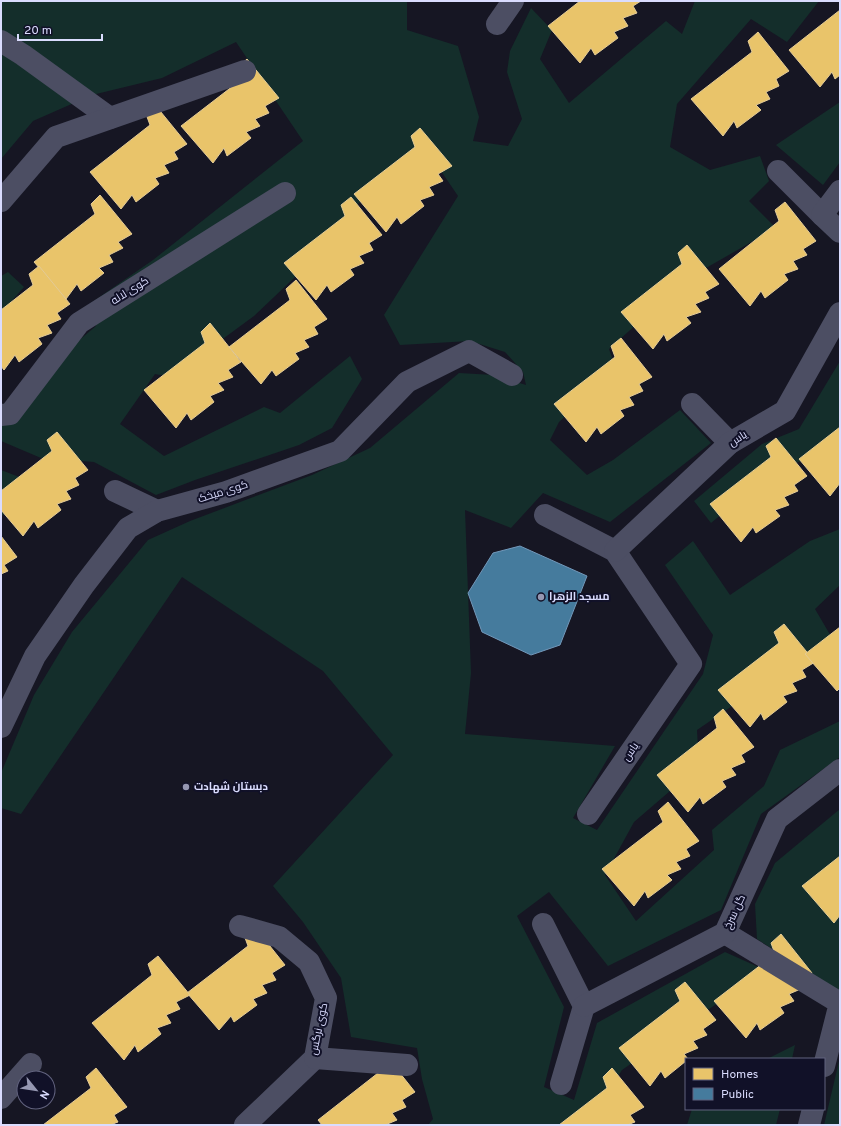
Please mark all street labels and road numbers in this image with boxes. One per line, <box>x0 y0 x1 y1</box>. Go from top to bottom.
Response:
street label: کوی لاله <box>108 274 152 308</box>
street label: یاس <box>726 428 750 450</box>
street label: کوی میخک <box>196 478 250 506</box>
street label: یاس <box>620 740 642 764</box>
street label: گل سرخ <box>721 893 749 931</box>
street label: کوی نرگس <box>307 1001 331 1056</box>

